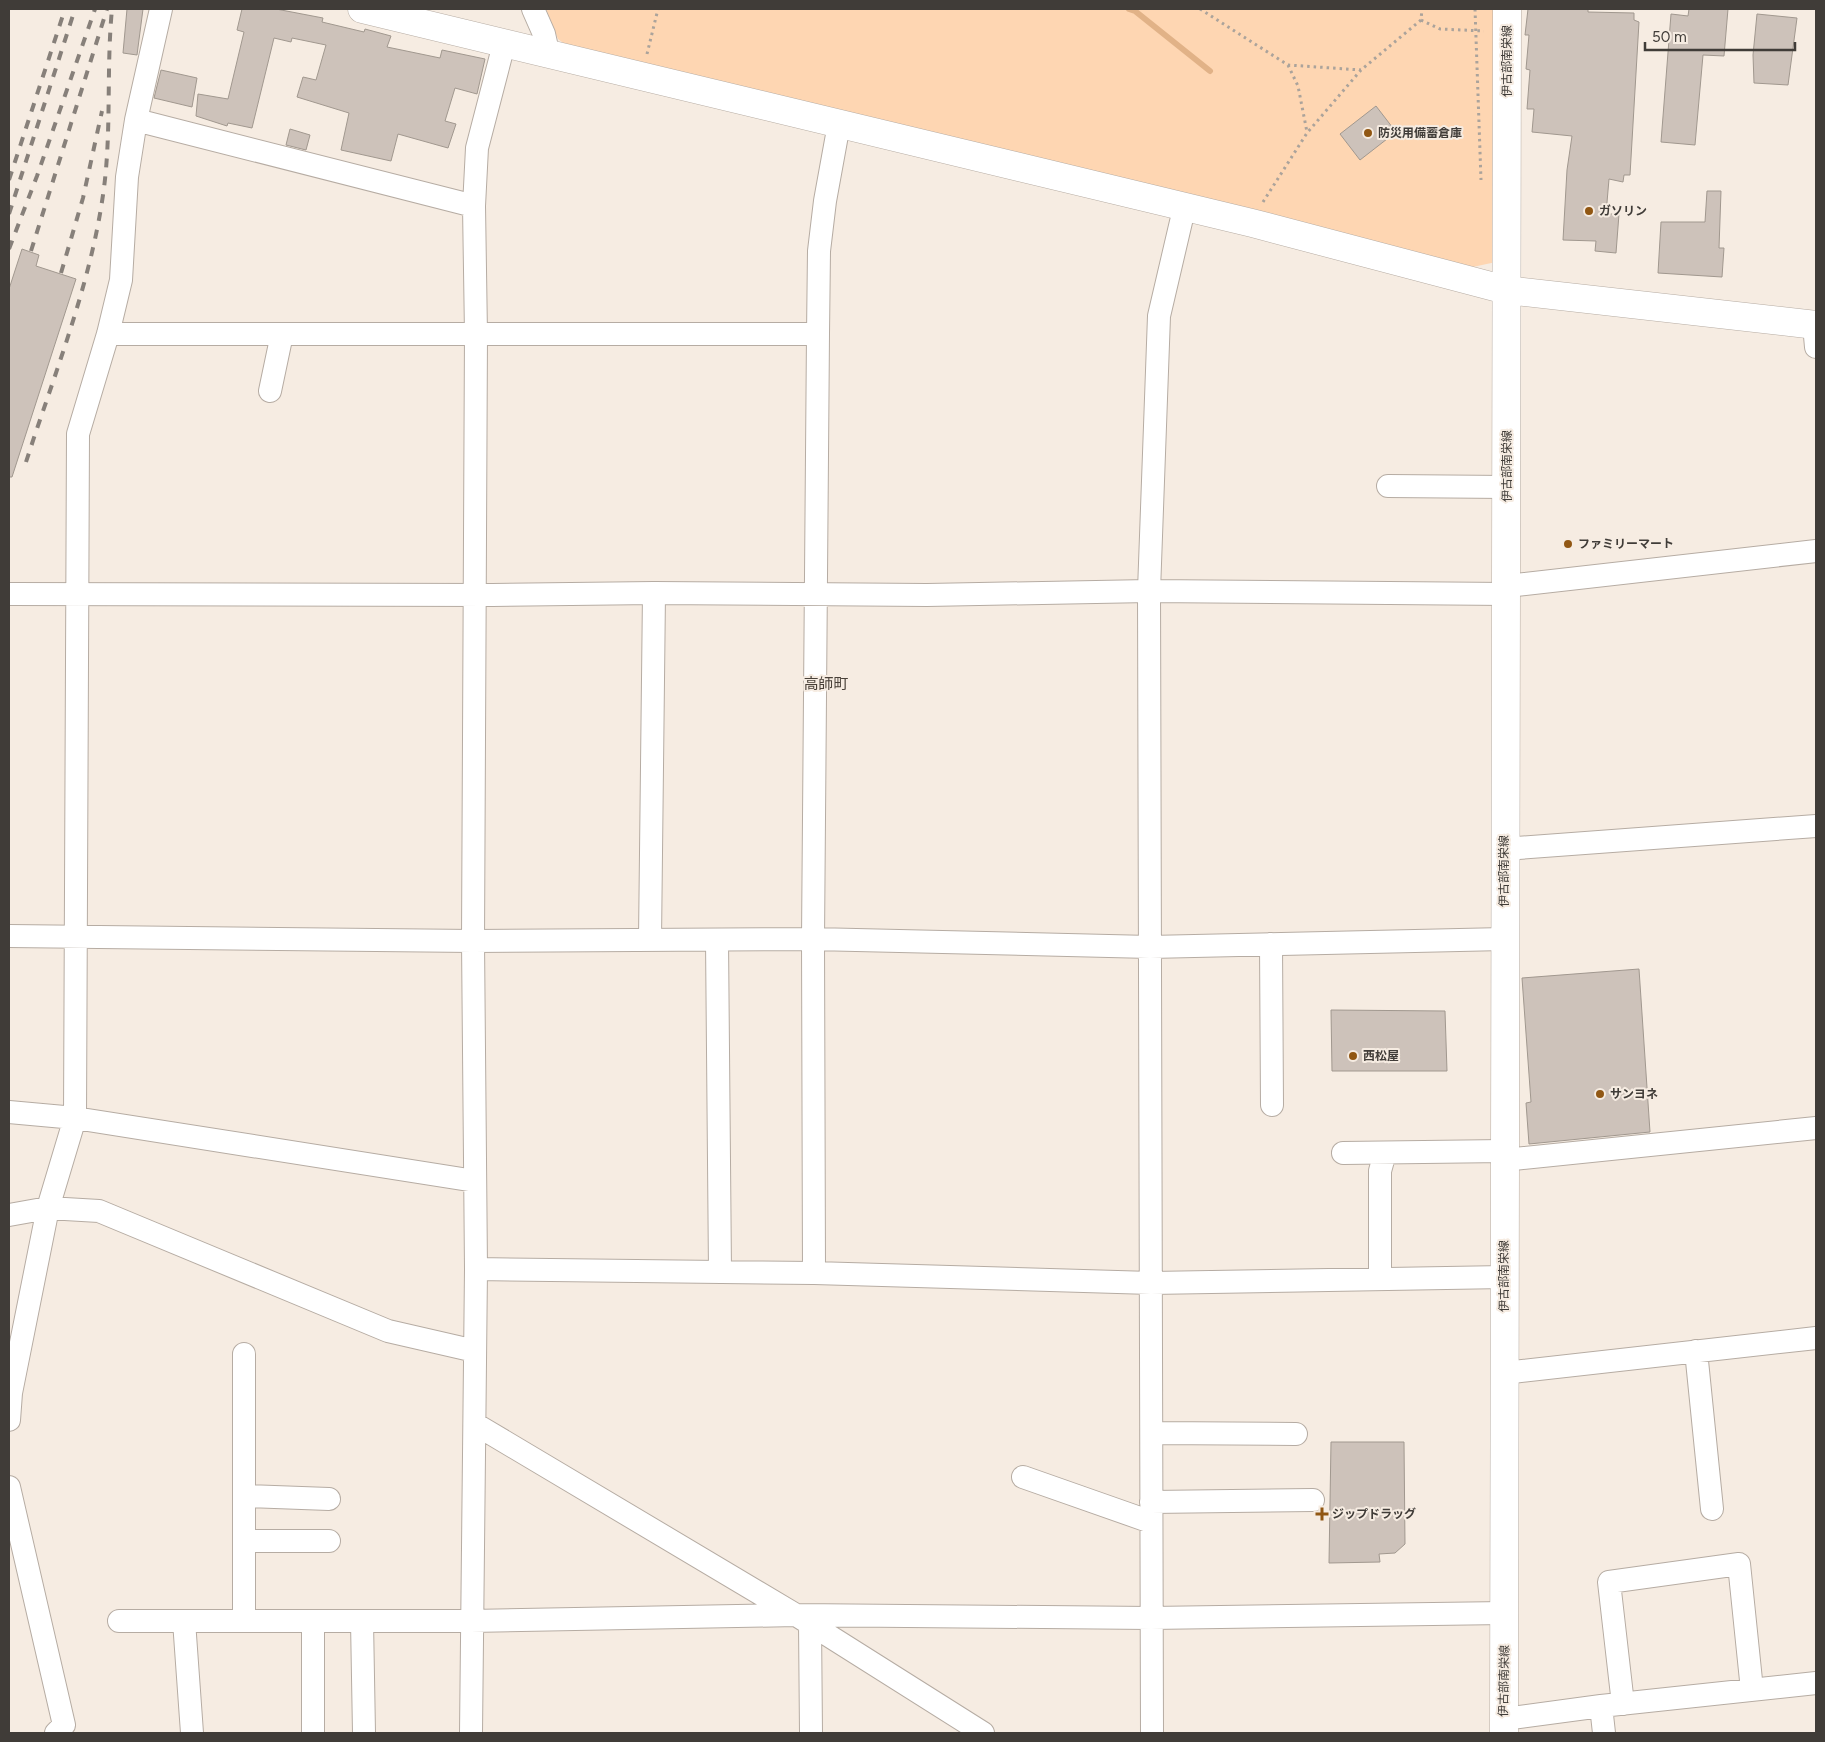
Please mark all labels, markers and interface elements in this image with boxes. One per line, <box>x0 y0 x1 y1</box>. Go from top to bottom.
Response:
scale bar <box>1645 20 1795 52</box>
street label: 伊古部南栄線 <box>1500 25 1514 97</box>
text: 50 m <box>1652 28 1687 46</box>
place label: 防災用備蓄倉庫 <box>1378 126 1462 140</box>
marker: 防災用備蓄倉庫 <box>1362 127 1374 139</box>
place label: ガソリン <box>1599 204 1647 218</box>
marker: ガソリン <box>1583 205 1595 217</box>
street label: 伊古部南栄線 <box>1500 430 1514 502</box>
place label: ファミリーマート <box>1578 537 1674 551</box>
marker: ファミリーマート <box>1562 538 1574 550</box>
district label: 高師町 <box>803 675 849 693</box>
street label: 伊古部南栄線 <box>1497 835 1511 907</box>
place label: 西松屋 <box>1363 1049 1399 1063</box>
marker: 西松屋 <box>1347 1050 1359 1062</box>
place label: サンヨネ <box>1610 1087 1658 1101</box>
marker: サンヨネ <box>1594 1088 1606 1100</box>
street label: 伊古部南栄線 <box>1497 1240 1511 1312</box>
place label: ジップドラッグ <box>1332 1507 1416 1521</box>
marker: ジップドラッグ <box>1316 1508 1328 1520</box>
street label: 伊古部南栄線 <box>1496 1645 1512 1717</box>

